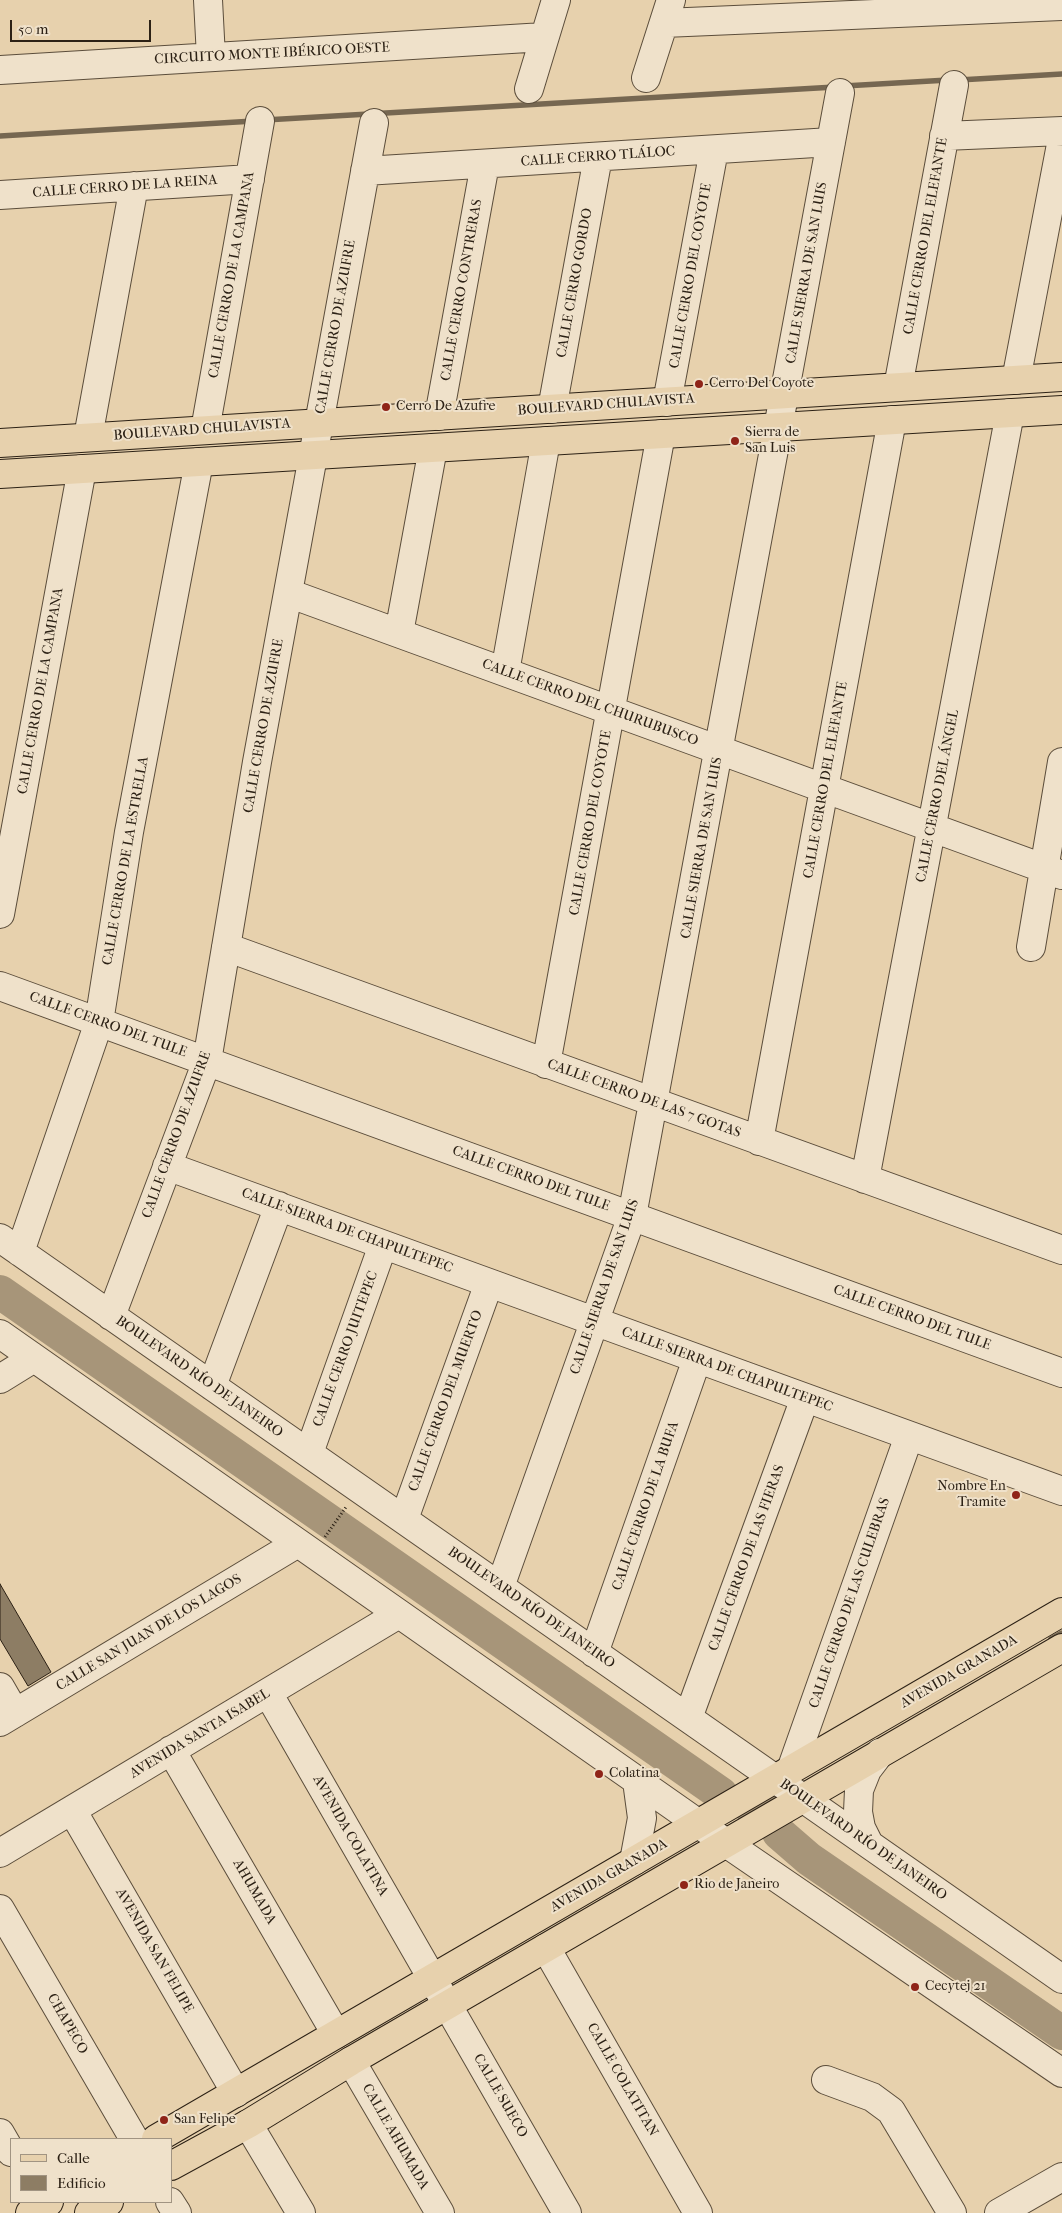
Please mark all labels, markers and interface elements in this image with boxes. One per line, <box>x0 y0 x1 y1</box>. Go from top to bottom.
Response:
scale bar <box>12 10 154 42</box>
text: 50 m <box>18 20 48 38</box>
street label: CIRCUITO MONTE IBÉRICO OESTE <box>154 39 390 69</box>
street label: CALLE CERRO DEL ELEFANTE <box>900 136 952 336</box>
street label: CALLE CERRO TLÁLOC <box>520 143 676 171</box>
street label: CALLE CERRO DE LA CAMPANA <box>206 170 258 380</box>
street label: CALLE CERRO DE LA REINA <box>32 172 218 202</box>
street label: CALLE SIERRA DE SAN LUIS <box>783 181 831 365</box>
street label: CALLE CERRO DEL COYOTE <box>666 182 716 370</box>
street label: CALLE CERRO CONTRERAS <box>438 198 486 382</box>
street label: CALLE CERRO GORDO <box>554 207 596 359</box>
street label: CALLE CERRO DE AZUFRE <box>312 239 360 415</box>
place label: Cerro Del Coyote <box>709 376 814 392</box>
marker: Cerro Del Coyote <box>693 378 705 390</box>
street label: BOULEVARD CHULAVISTA <box>517 390 695 420</box>
place label: Cerro De Azufre <box>396 399 495 415</box>
marker: Cerro De Azufre <box>380 401 392 413</box>
street label: BOULEVARD CHULAVISTA <box>113 415 291 445</box>
place label: Sierra de San Luis <box>745 425 799 458</box>
marker: Sierra de San Luis <box>729 435 741 447</box>
street label: CALLE CERRO DE LA CAMPANA <box>15 586 67 796</box>
street label: CALLE CERRO DE AZUFRE <box>240 638 288 814</box>
street label: CALLE CERRO DEL CHURUBUSCO <box>480 656 700 750</box>
street label: CALLE CERRO DEL ELEFANTE <box>800 680 852 880</box>
street label: CALLE CERRO DEL ÁNGEL <box>913 708 963 884</box>
street label: CALLE CERRO DEL COYOTE <box>566 729 616 917</box>
street label: CALLE CERRO DE LA ESTRELLA <box>99 755 153 967</box>
street label: CALLE SIERRA DE SAN LUIS <box>678 756 726 940</box>
street label: CALLE CERRO DEL TULE <box>27 989 189 1061</box>
street label: CALLE CERRO DE AZUFRE <box>139 1049 215 1221</box>
street label: CALLE CERRO DE LAS 7 GOTAS <box>545 1056 743 1142</box>
street label: CALLE CERRO DEL TULE <box>450 1143 612 1215</box>
street label: CALLE SIERRA DE CHAPULTEPEC <box>239 1185 455 1277</box>
street label: CALLE SIERRA DE SAN LUIS <box>567 1197 643 1377</box>
street label: CALLE CERRO JUITEPEC <box>310 1269 382 1429</box>
street label: CALLE CERRO DEL TULE <box>831 1282 993 1354</box>
street label: CALLE CERRO DEL MUERTO <box>405 1308 487 1494</box>
street label: BOULEVARD RÍO DE JANEIRO <box>112 1313 286 1441</box>
street label: CALLE SIERRA DE CHAPULTEPEC <box>619 1324 835 1416</box>
street label: CALLE CERRO DE LA BUFA <box>609 1419 683 1593</box>
street label: CALLE CERRO DE LAS FIERAS <box>705 1463 789 1653</box>
place label: Nombre En Tramite <box>937 1479 1006 1511</box>
marker: Nombre En Tramite <box>1010 1489 1022 1501</box>
street label: CALLE CERRO DE LAS CULEBRAS <box>806 1495 894 1711</box>
street label: BOULEVARD RÍO DE JANEIRO <box>444 1544 618 1672</box>
street label: CALLE SAN JUAN DE LOS LAGOS <box>53 1571 245 1695</box>
street label: AVENIDA GRANADA <box>897 1632 1021 1712</box>
street label: AVENIDA SANTA ISABEL <box>127 1686 273 1782</box>
place label: Colatina <box>609 1766 659 1782</box>
marker: Colatina <box>593 1768 605 1780</box>
street label: AVENIDA COLATINA <box>309 1773 391 1899</box>
street label: BOULEVARD RÍO DE JANEIRO <box>776 1776 950 1904</box>
street label: AVENIDA GRANADA <box>547 1836 671 1916</box>
street label: AHUMADA <box>229 1856 279 1928</box>
place label: Rio de Janeiro <box>694 1877 779 1893</box>
marker: Rio de Janeiro <box>678 1879 690 1891</box>
street label: AVENIDA SAN FELIPE <box>111 1886 197 2016</box>
place label: Cecytej 21 <box>925 1979 986 1995</box>
marker: Cecytej 21 <box>909 1981 921 1993</box>
street label: CHAPECO <box>43 1991 91 2057</box>
street label: CALLE COLATITAN <box>583 2020 661 2140</box>
street label: CALLE SUECO <box>469 2051 531 2141</box>
street label: CALLE AHUMADA <box>358 2081 432 2193</box>
place label: San Felipe <box>174 2112 236 2128</box>
marker: San Felipe <box>158 2114 170 2126</box>
legend <box>10 2138 172 2203</box>
text: Calle <box>57 2149 90 2167</box>
text: Edificio <box>57 2174 106 2192</box>

